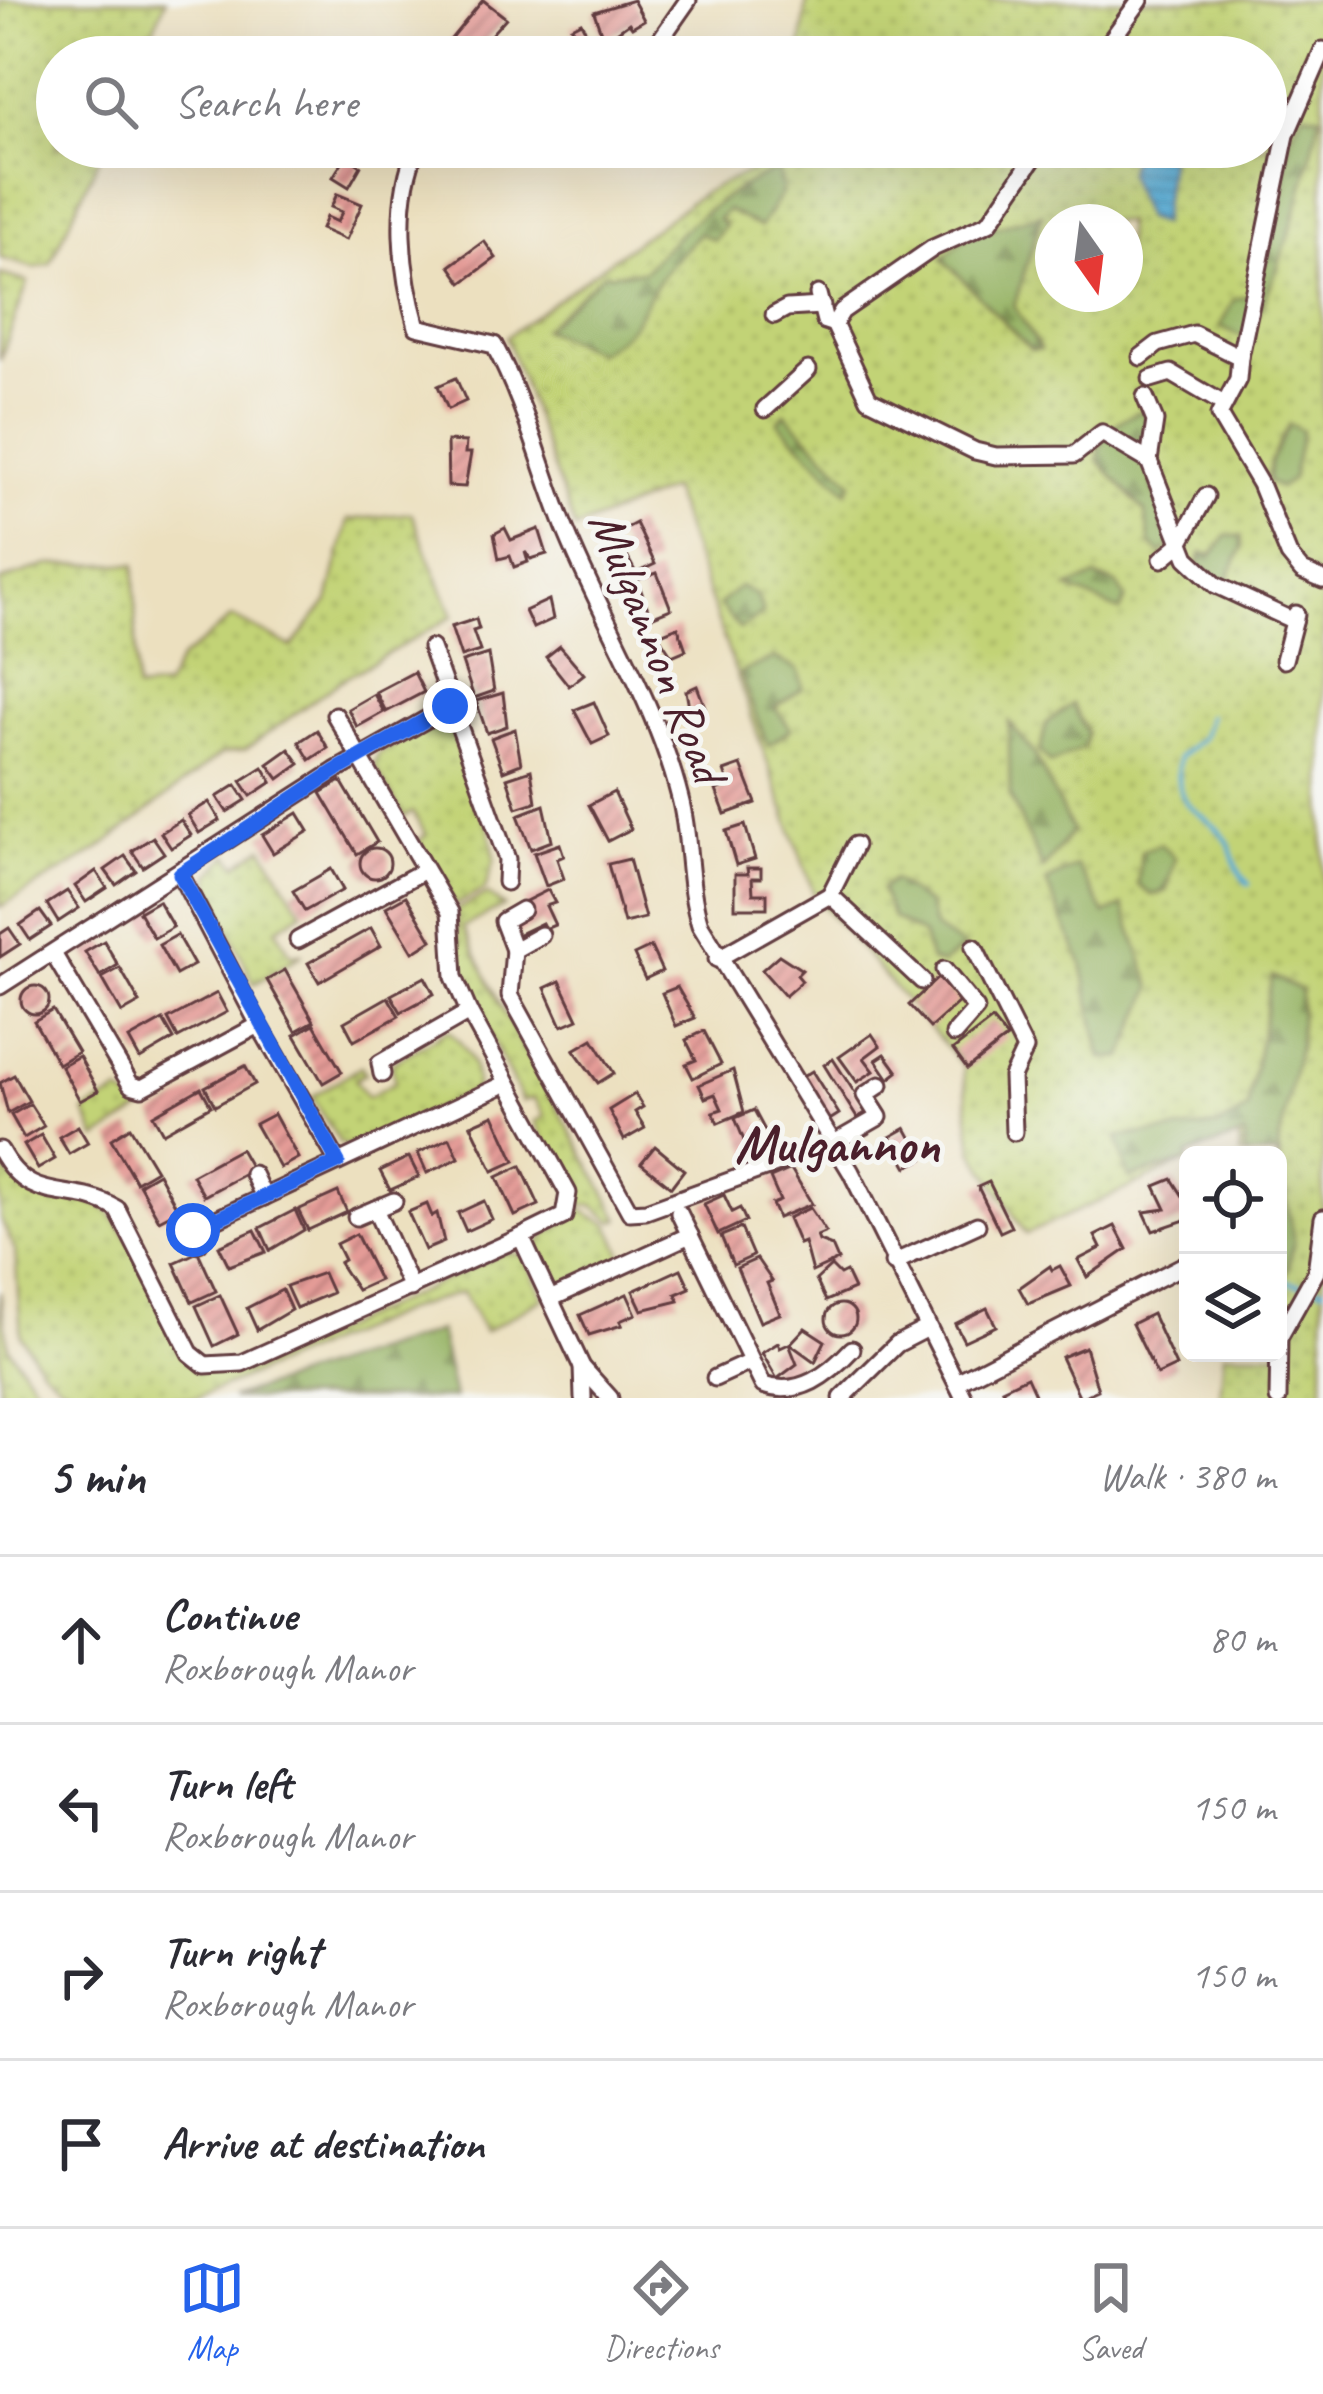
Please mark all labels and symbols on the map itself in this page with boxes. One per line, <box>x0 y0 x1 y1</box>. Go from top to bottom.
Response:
north arrow <box>1035 204 1143 312</box>
street label: Mulgannon Road <box>575 501 744 798</box>
route end <box>423 679 477 733</box>
district label: Mulgannon <box>735 1110 941 1178</box>
route start <box>166 1203 220 1257</box>

